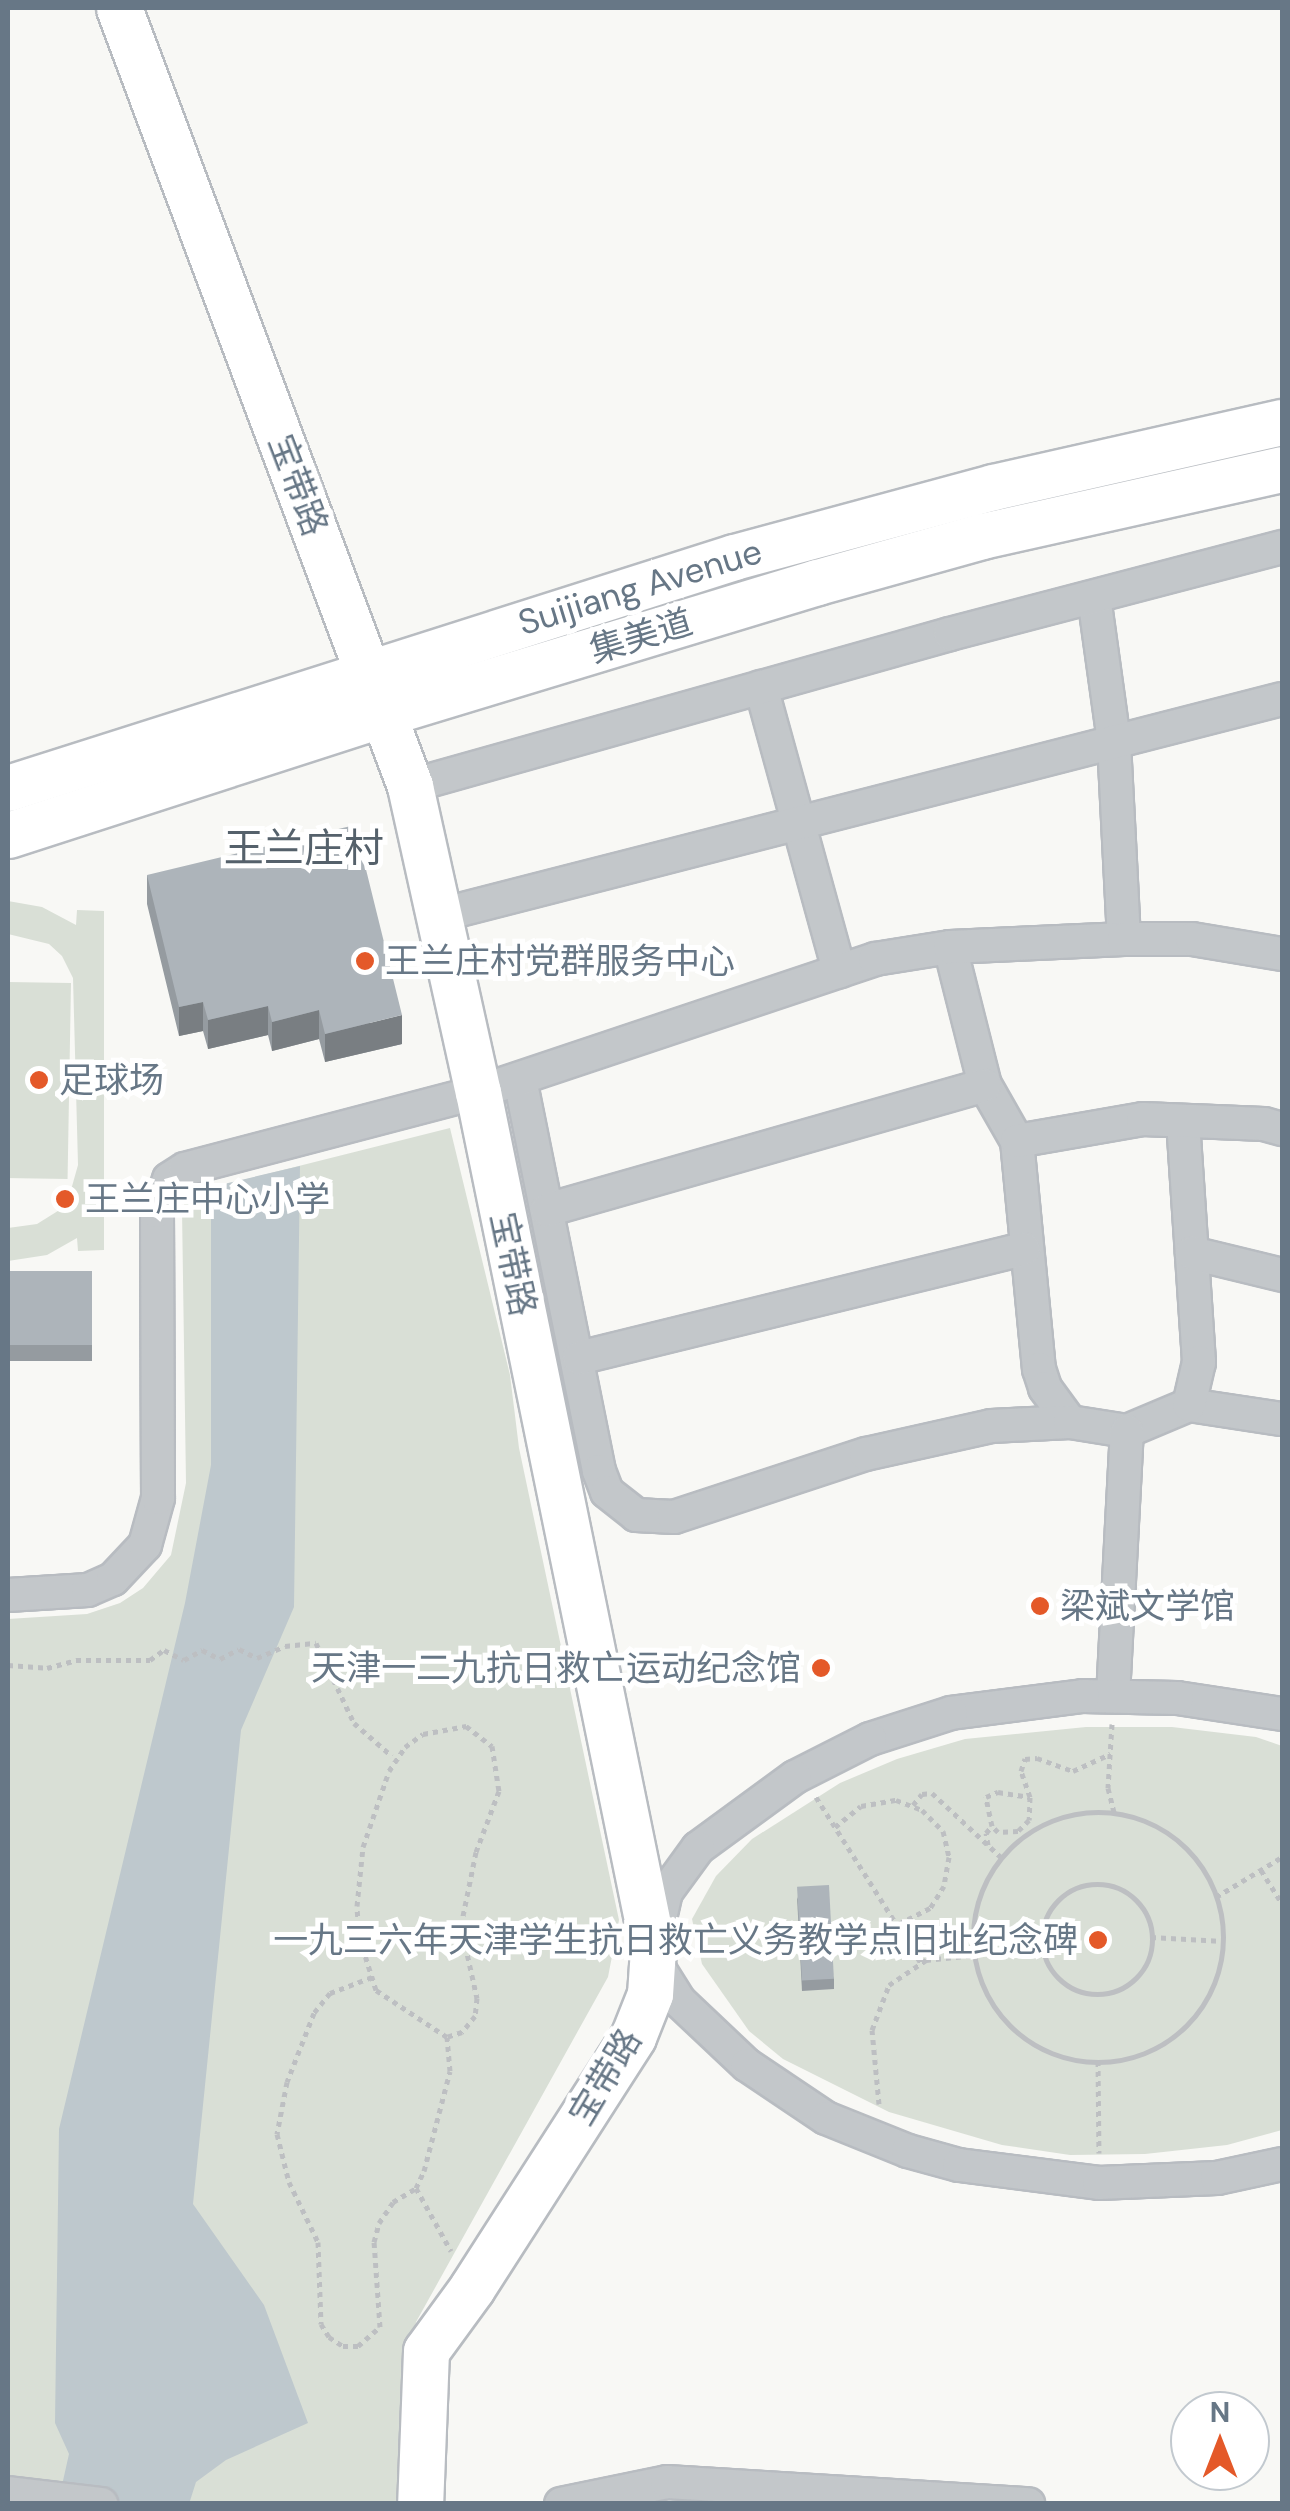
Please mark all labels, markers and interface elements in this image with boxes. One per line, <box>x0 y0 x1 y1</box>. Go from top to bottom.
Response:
street label: 宝带路 <box>260 428 336 542</box>
street label: Suijiang Avenue <box>513 530 767 644</box>
street label: 集美道 <box>585 601 697 671</box>
district label: 王兰庄村 <box>224 824 384 872</box>
place label: 王兰庄村党群服务中心 <box>385 940 735 982</box>
marker: 王兰庄村党群服务中心 <box>354 950 376 972</box>
place label: 足球场 <box>59 1059 164 1101</box>
marker: 足球场 <box>28 1069 50 1091</box>
place label: 王兰庄中心小学 <box>85 1178 330 1220</box>
marker: 王兰庄中心小学 <box>54 1188 76 1210</box>
street label: 宝带路 <box>482 1208 544 1320</box>
place label: 梁斌文学馆 <box>1060 1585 1235 1627</box>
marker: 梁斌文学馆 <box>1029 1595 1051 1617</box>
place label: 天津一二九抗日救亡运动纪念馆 <box>311 1647 801 1689</box>
marker: 天津一二九抗日救亡运动纪念馆 <box>810 1657 832 1679</box>
place label: 一九三六年天津学生抗日救亡义务教学点旧址纪念碑 <box>273 1919 1078 1961</box>
marker: 一九三六年天津学生抗日救亡义务教学点旧址纪念碑 <box>1087 1929 1109 1951</box>
street label: 宝带路 <box>560 2021 650 2133</box>
north arrow <box>1170 2391 1270 2491</box>
text: N <box>1210 2394 1230 2431</box>

